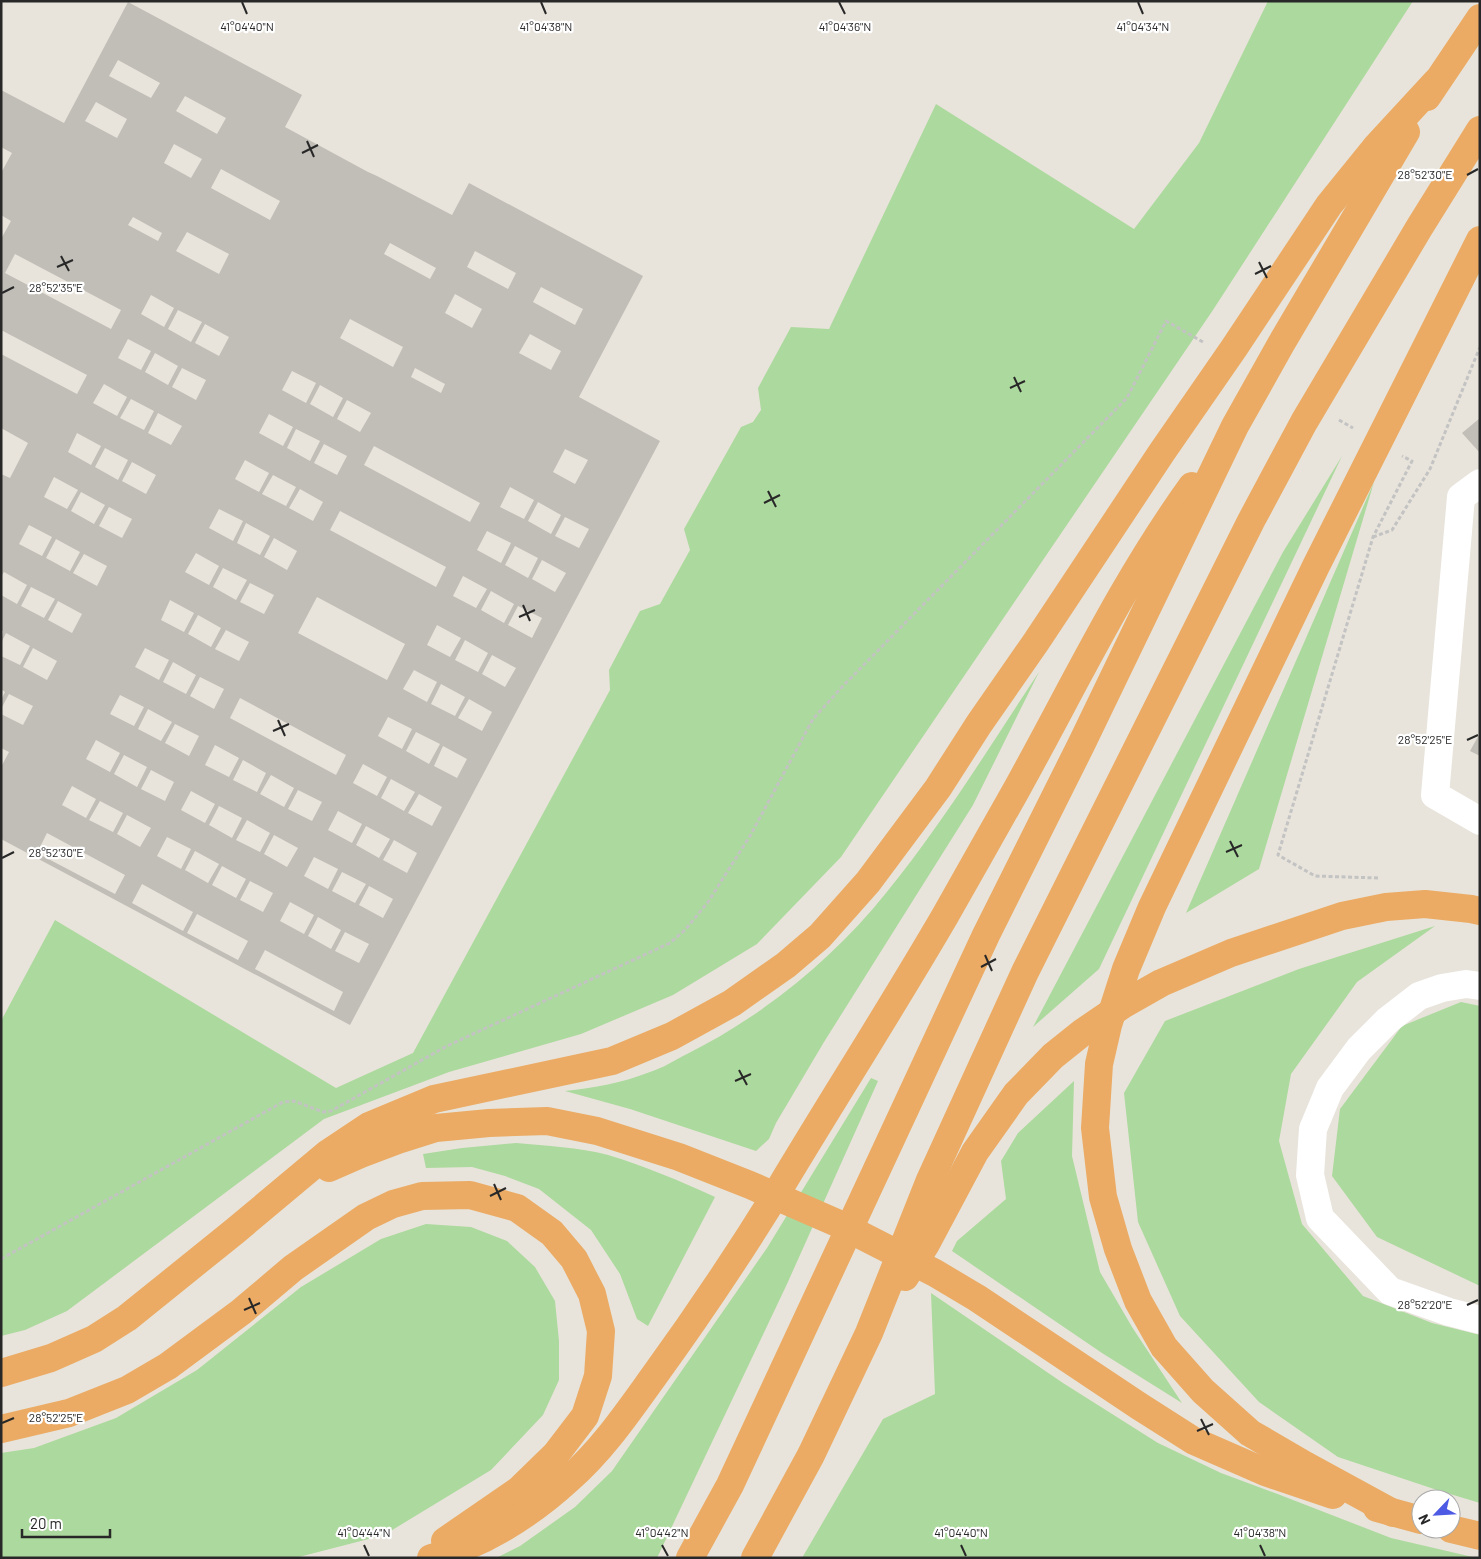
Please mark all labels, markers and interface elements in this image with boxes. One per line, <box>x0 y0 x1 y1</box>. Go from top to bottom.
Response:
text: 41°04'40"N <box>220 19 274 33</box>
text: 41°04'38"N <box>520 19 572 33</box>
text: 41°04'36"N <box>819 19 871 33</box>
text: 41°04'34"N <box>1117 19 1169 33</box>
text: 28°52'30"E <box>1398 167 1452 181</box>
text: 28°52'35"E <box>29 280 83 294</box>
text: 28°52'25"E <box>1398 732 1452 746</box>
text: 28°52'30"E <box>29 845 83 859</box>
text: 28°52'20"E <box>1397 1297 1453 1311</box>
text: 28°52'25"E <box>29 1410 83 1424</box>
north arrow <box>1411 1489 1461 1539</box>
scale bar <box>22 1506 110 1538</box>
text: N <box>1414 1512 1433 1528</box>
text: 20 m <box>30 1514 62 1532</box>
text: 41°04'44"N <box>337 1525 391 1539</box>
text: 41°04'42"N <box>635 1525 689 1539</box>
text: 41°04'40"N <box>934 1525 988 1539</box>
text: 41°04'38"N <box>1234 1525 1286 1539</box>

